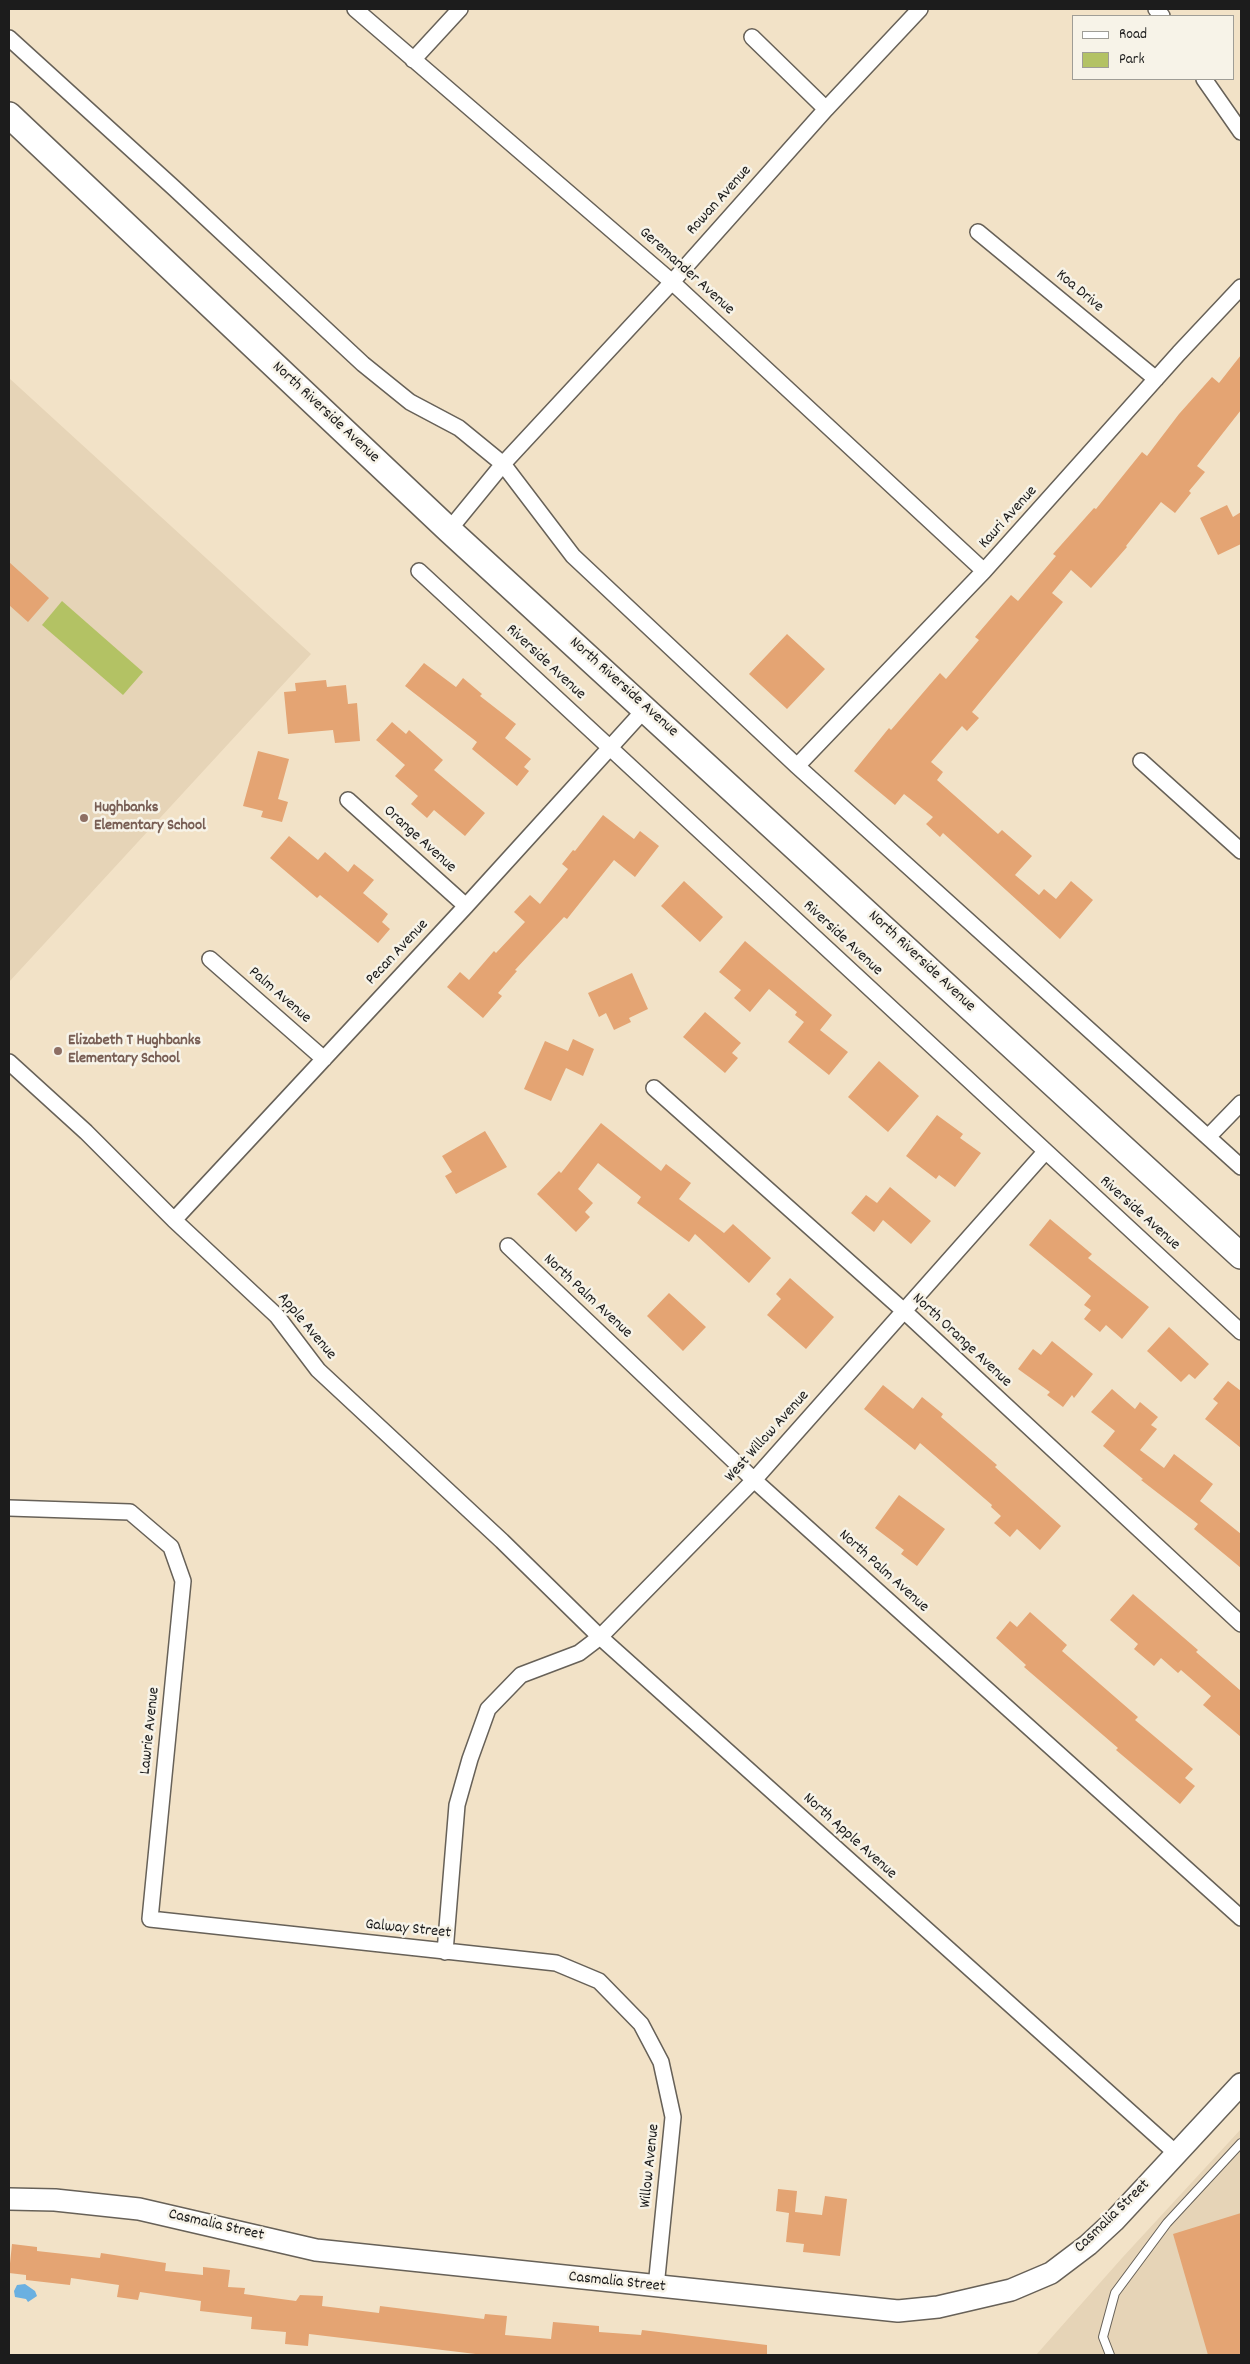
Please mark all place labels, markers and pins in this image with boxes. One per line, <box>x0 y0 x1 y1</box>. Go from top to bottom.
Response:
place label: Hughbanks Elementary School <box>94 799 206 837</box>
marker: Hughbanks Elementary School <box>78 812 90 824</box>
place label: Elizabeth T Hughbanks Elementary School <box>68 1032 201 1070</box>
marker: Elizabeth T Hughbanks Elementary School <box>52 1045 64 1057</box>

